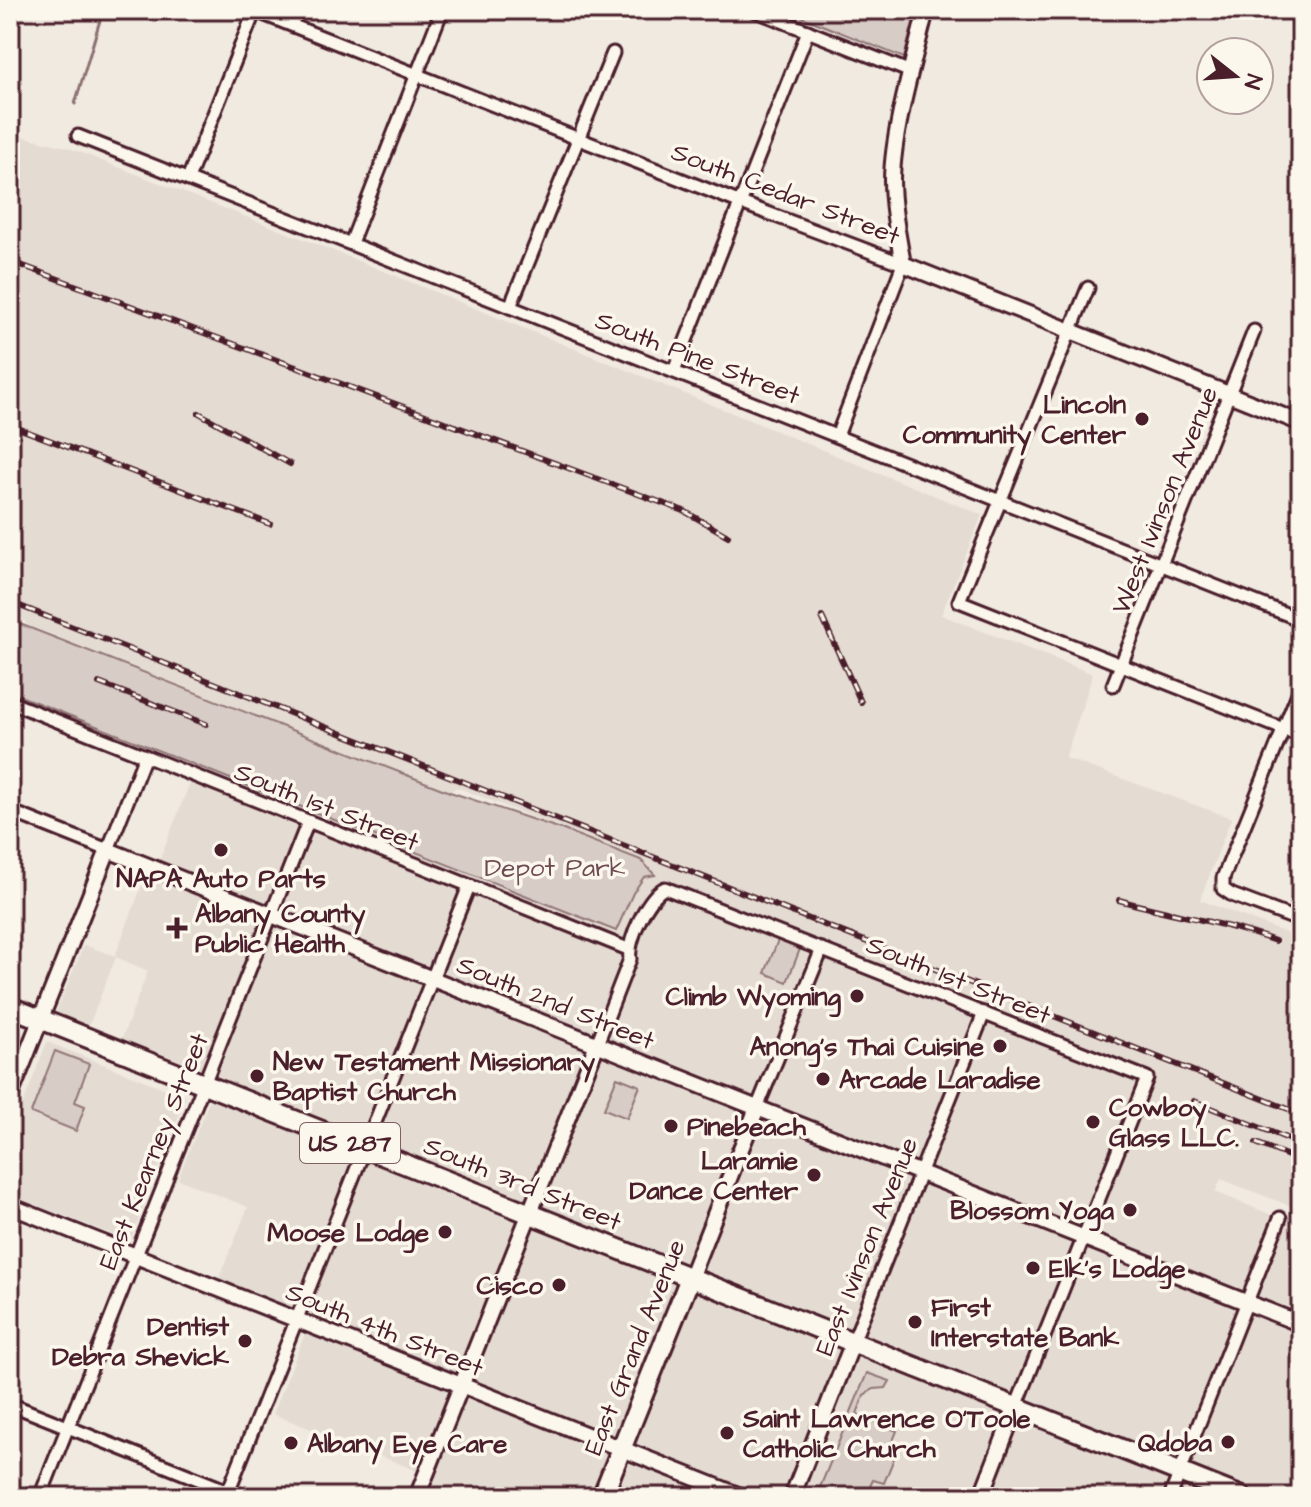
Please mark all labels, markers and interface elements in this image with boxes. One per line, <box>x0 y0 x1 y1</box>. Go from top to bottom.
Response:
north arrow <box>1195 36 1275 116</box>
text: N <box>1236 70 1270 93</box>
street label: South Cedar Street <box>666 134 906 254</box>
street label: South Pine Street <box>590 302 806 414</box>
street label: West Ivinson Avenue <box>1103 381 1227 619</box>
place label: Lincoln Community Center <box>903 387 1127 456</box>
marker: Lincoln Community Center <box>1133 410 1151 428</box>
street label: South 1st Street <box>229 754 425 860</box>
marker: NAPA Auto Parts <box>212 841 230 859</box>
park label: Depot Park <box>484 850 626 886</box>
place label: NAPA Auto Parts <box>116 861 326 897</box>
place label: Albany County Public Health <box>195 896 366 962</box>
marker: Albany County Public Health <box>166 917 188 939</box>
street label: South 1st Street <box>861 927 1057 1033</box>
street label: South 2nd Street <box>451 947 660 1059</box>
place label: Climb Wyoming <box>665 979 842 1018</box>
marker: Climb Wyoming <box>848 987 866 1005</box>
street label: East Kearney Street <box>90 1027 220 1276</box>
place label: Anong's Thai Cuisine <box>749 1029 984 1068</box>
marker: Anong's Thai Cuisine <box>991 1037 1009 1055</box>
place label: New Testament Missionary Baptist Church <box>273 1044 596 1110</box>
place label: Arcade Laradise <box>839 1062 1041 1098</box>
marker: New Testament Missionary Baptist Church <box>248 1067 266 1085</box>
marker: Arcade Laradise <box>814 1070 832 1088</box>
place label: Cowboy Glass LLC. <box>1109 1090 1239 1156</box>
place label: Pinebeach <box>687 1109 807 1145</box>
marker: Cowboy Glass LLC. <box>1084 1113 1102 1131</box>
marker: Pinebeach <box>662 1117 680 1135</box>
road number: US 287 <box>300 1123 400 1163</box>
street label: South 3rd Street <box>419 1128 627 1240</box>
street label: East Ivinson Avenue <box>807 1132 927 1361</box>
place label: Laramie Dance Center <box>630 1143 799 1209</box>
marker: Laramie Dance Center <box>805 1166 823 1184</box>
place label: Blossom Yoga <box>950 1193 1115 1232</box>
marker: Blossom Yoga <box>1121 1201 1139 1219</box>
place label: Moose Lodge <box>267 1215 429 1254</box>
marker: Moose Lodge <box>436 1223 454 1241</box>
street label: East Grand Avenue <box>575 1234 695 1460</box>
place label: Elk's Lodge <box>1049 1251 1186 1290</box>
marker: Elk's Lodge <box>1024 1259 1042 1277</box>
place label: Cisco <box>477 1268 543 1304</box>
street label: South 4th Street <box>281 1274 489 1386</box>
marker: Cisco <box>550 1276 568 1294</box>
place label: First Interstate Bank <box>931 1290 1120 1356</box>
place label: Dentist Debra Shevick <box>52 1309 230 1375</box>
marker: First Interstate Bank <box>906 1313 924 1331</box>
marker: Dentist Debra Shevick <box>236 1332 254 1350</box>
place label: Saint Lawrence O'Toole Catholic Church <box>742 1401 1031 1467</box>
marker: Saint Lawrence O'Toole Catholic Church <box>718 1424 736 1442</box>
place label: Qdoba <box>1138 1425 1213 1461</box>
place label: Albany Eye Care <box>307 1426 507 1465</box>
marker: Qdoba <box>1219 1433 1237 1451</box>
marker: Albany Eye Care <box>282 1434 300 1452</box>

